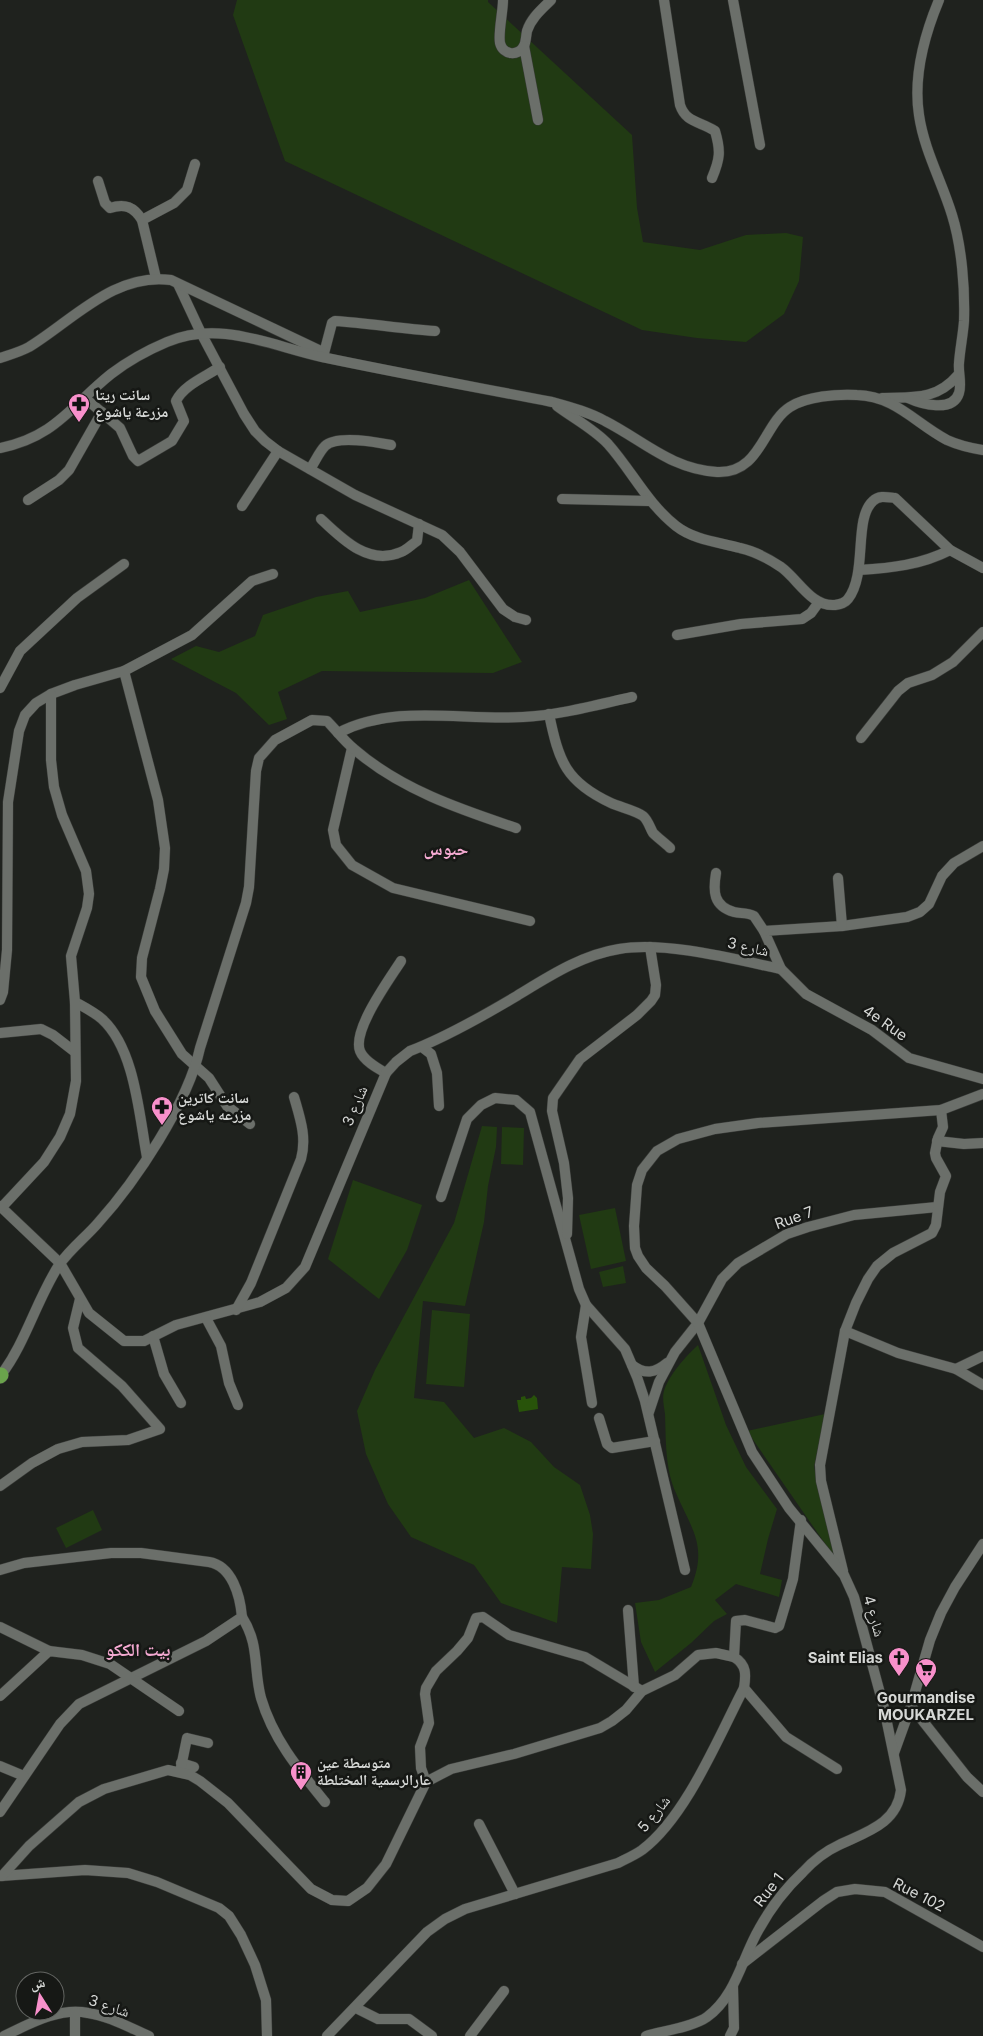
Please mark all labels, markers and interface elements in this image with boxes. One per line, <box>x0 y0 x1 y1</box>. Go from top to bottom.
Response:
place label: سانت ريتا مزرعة ياشوع <box>95 385 168 422</box>
pharmacy icon: سانت ريتا مزرعة ياشوع <box>67 392 91 423</box>
district label: حبوس <box>424 838 469 860</box>
street label: شارع 3 <box>725 933 771 961</box>
street label: 4e Rue <box>859 1000 911 1045</box>
street label: شارع 3 <box>338 1083 372 1129</box>
place label: سانت كاترين مزرعه ياشوع <box>178 1088 251 1125</box>
pharmacy icon: سانت كاترين مزرعه ياشوع <box>150 1095 174 1126</box>
street label: Rue 7 <box>772 1202 816 1233</box>
street label: شارع 4 <box>859 1593 889 1639</box>
district label: بيت الككو <box>105 1639 171 1661</box>
church icon: Saint Elias <box>887 1646 911 1677</box>
place label: Saint Elias <box>808 1648 883 1667</box>
supermarket icon: Gourmandise MOUKARZEL <box>914 1657 938 1688</box>
place label: Gourmandise MOUKARZEL <box>877 1688 975 1724</box>
place label: متوسطة عين عارالرسمية المختلطة <box>317 1753 431 1789</box>
building icon: متوسطة عين عارالرسمية المختلطة <box>289 1760 313 1791</box>
street label: شارع 5 <box>633 1791 675 1837</box>
street label: Rue 1 <box>750 1869 788 1910</box>
street label: Rue 102 <box>890 1873 949 1916</box>
north arrow <box>15 1971 65 2021</box>
text: ش <box>29 1973 47 1993</box>
street label: شارع 3 <box>86 1990 132 2022</box>

